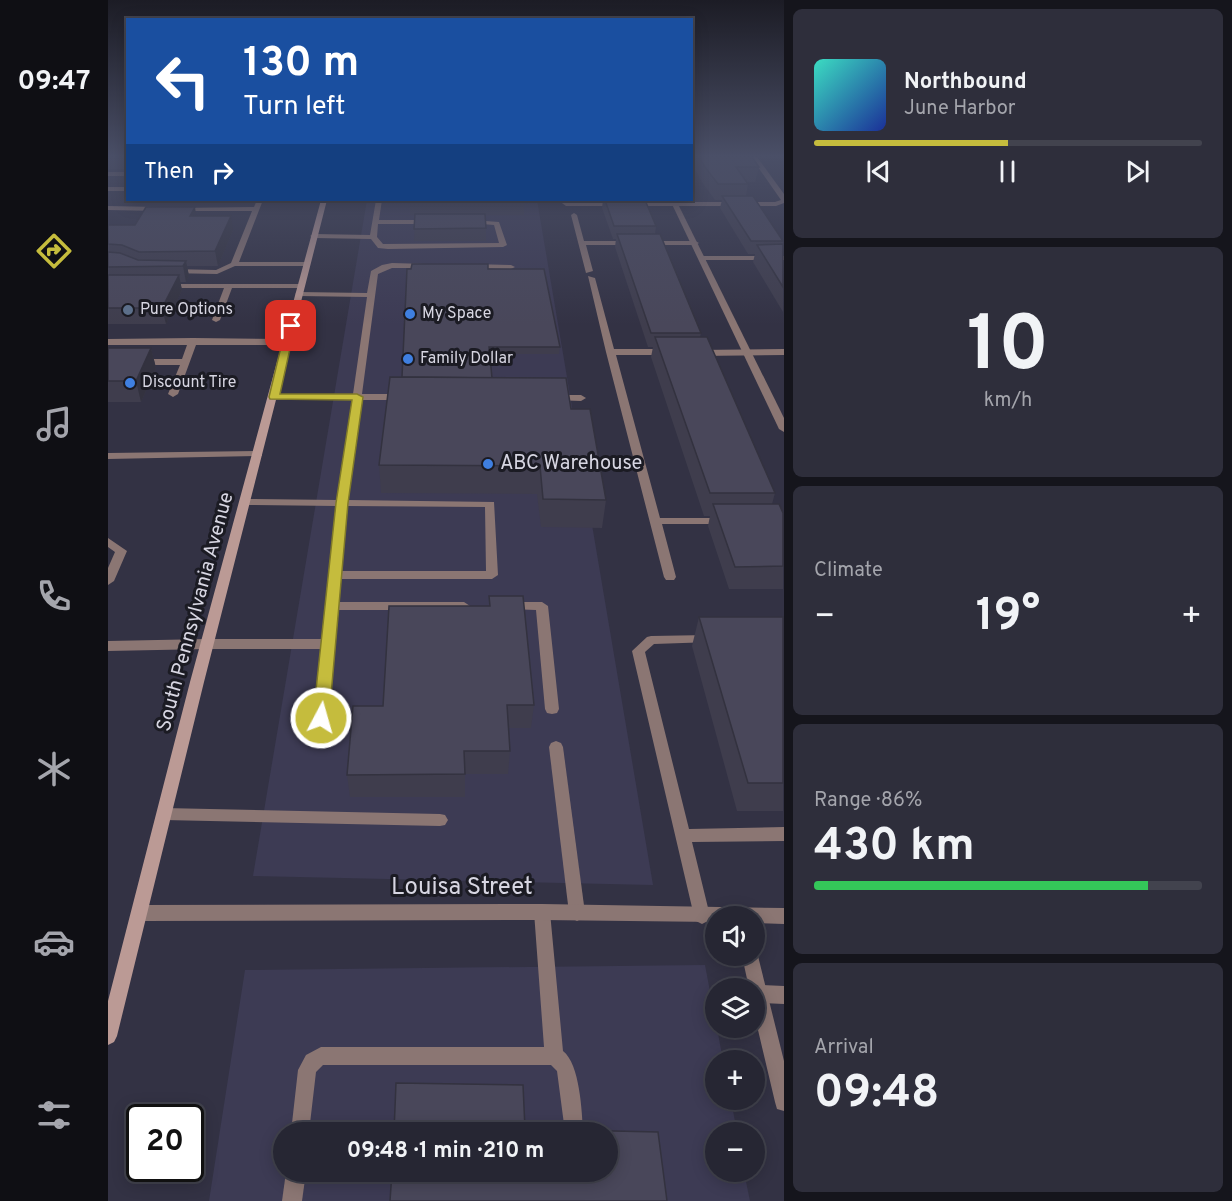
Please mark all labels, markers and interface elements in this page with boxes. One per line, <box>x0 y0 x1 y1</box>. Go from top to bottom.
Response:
text: 130 m <box>243 38 359 91</box>
icon: left <box>144 42 222 120</box>
text: 09:47 <box>18 65 90 99</box>
text: Northbound <box>904 69 1027 96</box>
text: Turn left <box>243 90 345 124</box>
text: June Harbor <box>904 96 1016 122</box>
icon: previous <box>862 155 895 188</box>
icon: pause <box>991 155 1024 188</box>
icon: next <box>1121 155 1154 188</box>
icon: right <box>206 156 239 189</box>
text: Then <box>144 159 194 186</box>
icon: directions <box>33 230 75 272</box>
text: 10 <box>967 299 1049 398</box>
place label: Pure Options <box>140 300 233 320</box>
pin <box>265 300 316 351</box>
marker: Pure Options <box>121 303 135 317</box>
place label: My Space <box>422 304 491 324</box>
marker: My Space <box>403 307 417 321</box>
icon: arrive <box>274 309 307 342</box>
place label: Family Dollar <box>420 349 513 369</box>
marker: Family Dollar <box>401 352 415 366</box>
place label: Discount Tire <box>142 373 236 393</box>
marker: Discount Tire <box>123 376 137 390</box>
text: km/h <box>984 388 1032 414</box>
icon: music <box>33 403 75 445</box>
place label: ABC Warehouse <box>500 451 642 477</box>
marker: ABC Warehouse <box>481 457 495 471</box>
street label: South Pennsylvania Avenue <box>152 490 240 734</box>
text: Climate <box>814 558 883 584</box>
icon: phone <box>33 575 75 617</box>
text: 19° <box>976 589 1040 646</box>
text: − <box>814 597 835 639</box>
text: + <box>1181 597 1202 639</box>
position arrow <box>289 686 353 750</box>
icon: climate <box>33 748 75 790</box>
text: Range · 86% <box>814 788 922 814</box>
text: 430 km <box>814 819 975 876</box>
street label: Louisa Street <box>391 873 533 903</box>
map controls <box>705 906 765 1182</box>
button: sound <box>705 906 765 966</box>
icon: car <box>33 921 75 963</box>
button: layers <box>705 978 765 1038</box>
text: Arrival <box>814 1035 874 1061</box>
button: + <box>705 1050 765 1110</box>
text: 09:48 <box>814 1066 939 1123</box>
icon: filters <box>33 1094 75 1136</box>
speed limit sign: 20 <box>126 1104 204 1182</box>
button: − <box>705 1122 765 1182</box>
text: 09:48 · 1 min · 210 m <box>347 1138 544 1165</box>

